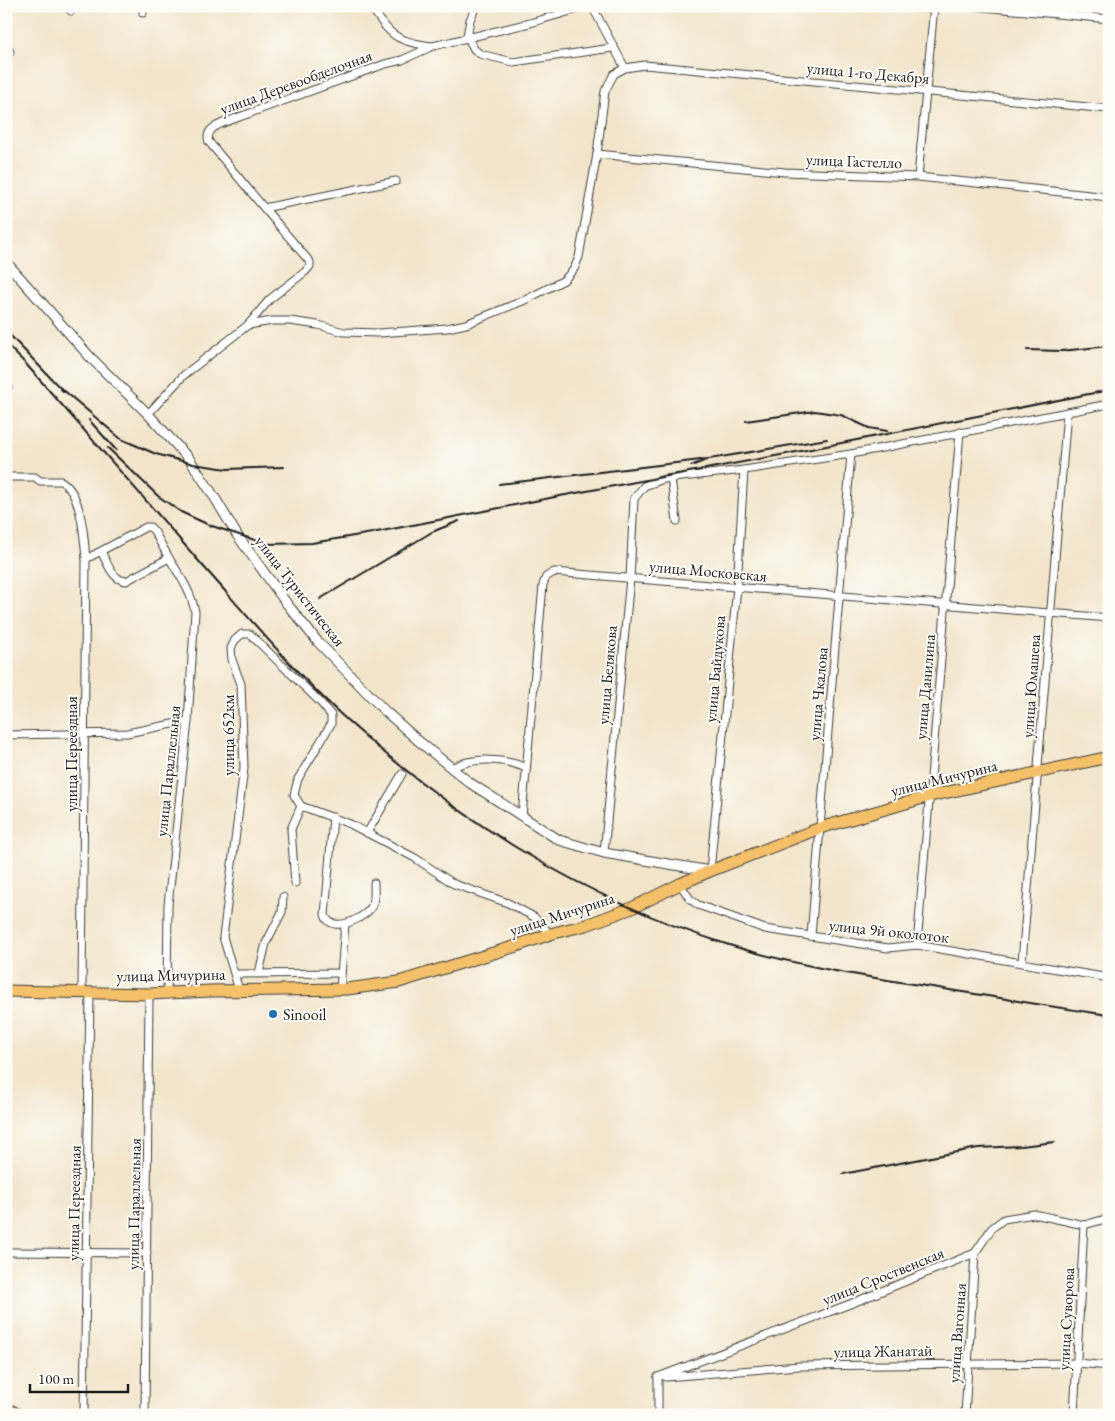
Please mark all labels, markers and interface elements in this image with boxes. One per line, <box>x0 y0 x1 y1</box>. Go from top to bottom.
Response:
street label: улица Деревообделочная <box>217 45 375 119</box>
street label: улица 1-го Декабря <box>806 57 930 89</box>
street label: улица Гастелло <box>806 149 902 173</box>
street label: улица Туристическая <box>250 531 350 651</box>
street label: улица Московская <box>648 555 768 587</box>
street label: улица Байдукова <box>700 614 730 723</box>
street label: улица Белякова <box>592 624 622 725</box>
street label: улица Данилина <box>910 633 940 741</box>
street label: улица Юмашева <box>1017 633 1045 739</box>
street label: улица Чкалова <box>803 646 833 742</box>
street label: улица 652км <box>218 694 239 776</box>
street label: улица Переездная <box>61 696 82 812</box>
street label: улица Параллельная <box>151 704 185 838</box>
street label: улица Мичурина <box>889 754 1000 801</box>
street label: улица Мичурина <box>507 887 618 941</box>
street label: улица 9й околоток <box>828 914 950 948</box>
street label: улица Мичурина <box>116 964 226 986</box>
place label: Sinooil <box>283 1004 327 1025</box>
marker: Sinooil <box>267 1008 279 1020</box>
street label: улица Параллельная <box>122 1138 146 1270</box>
street label: улица Переездная <box>62 1145 86 1261</box>
street label: улица Сроственская <box>819 1242 947 1310</box>
street label: улица Суворова <box>1053 1266 1079 1371</box>
street label: улица Вагонная <box>943 1282 971 1384</box>
street label: улица Жанатай <box>833 1340 933 1362</box>
scale bar <box>30 1361 128 1393</box>
text: 100 m <box>38 1369 75 1388</box>

